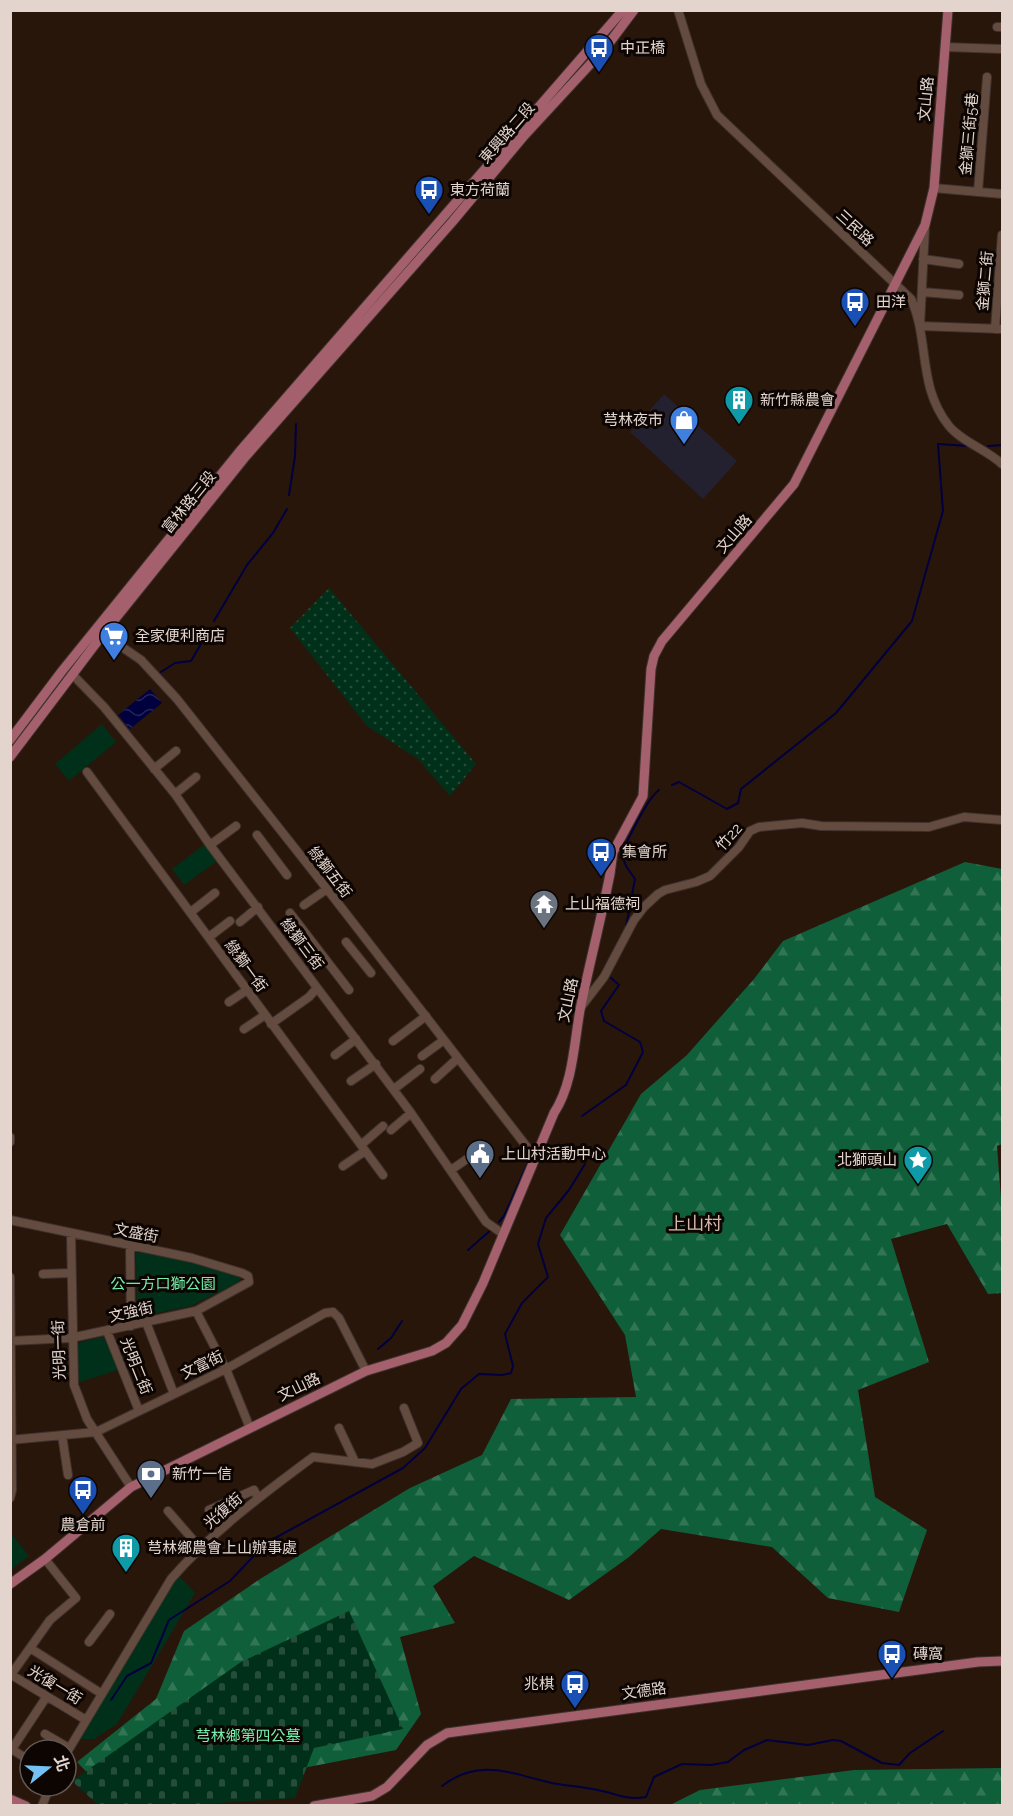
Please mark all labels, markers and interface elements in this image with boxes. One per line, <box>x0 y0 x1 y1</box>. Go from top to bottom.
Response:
bus stop icon: 中正橋 <box>583 32 615 74</box>
place label: 中正橋 <box>620 39 665 57</box>
street label: 文山路 <box>915 76 937 122</box>
street label: 金獅三街5巷 <box>956 92 982 176</box>
street label: 東興路二段 <box>476 99 538 167</box>
bus stop icon: 東方荷蘭 <box>413 174 445 216</box>
place label: 東方荷蘭 <box>450 181 510 199</box>
street label: 三民路 <box>832 206 878 250</box>
street label: 金獅二街 <box>973 250 997 312</box>
bus stop icon: 田洋 <box>839 286 871 328</box>
place label: 田洋 <box>876 293 906 311</box>
building icon: 新竹縣農會 <box>723 384 755 426</box>
place label: 新竹縣農會 <box>760 391 835 409</box>
shop icon: 芎林夜市 <box>668 404 700 446</box>
place label: 芎林夜市 <box>603 411 663 429</box>
street label: 富林路三段 <box>158 467 220 537</box>
street label: 文山路 <box>712 511 756 557</box>
supermarket icon: 全家便利商店 <box>98 620 130 662</box>
place label: 全家便利商店 <box>135 627 225 645</box>
street label: 竹22 <box>712 819 746 854</box>
bus stop icon: 集會所 <box>585 836 617 878</box>
street label: 綠獅五街 <box>304 843 356 901</box>
place label: 集會所 <box>622 843 667 861</box>
temple icon: 上山福德祠 <box>528 888 560 930</box>
place label: 上山福德祠 <box>565 895 640 913</box>
street label: 綠獅三街 <box>277 915 327 973</box>
street label: 綠獅一街 <box>221 936 271 996</box>
street label: 文山路 <box>555 976 581 1024</box>
public building icon: 上山村活動中心 <box>464 1138 496 1180</box>
place icon: 北獅頭山 <box>902 1144 934 1186</box>
place label: 上山村活動中心 <box>501 1145 606 1163</box>
place label: 北獅頭山 <box>837 1151 897 1169</box>
district label: 上山村 <box>668 1213 722 1234</box>
street label: 文盛街 <box>112 1220 160 1246</box>
park label: 公一方口獅公園 <box>110 1275 216 1293</box>
street label: 文強街 <box>107 1298 155 1326</box>
street label: 光明一街 <box>49 1320 69 1380</box>
street label: 光明二街 <box>116 1335 156 1397</box>
street label: 文富街 <box>178 1347 226 1383</box>
street label: 文山路 <box>275 1369 323 1405</box>
bank icon: 新竹一信 <box>135 1458 167 1500</box>
place label: 新竹一信 <box>172 1465 232 1483</box>
bus stop icon: 農倉前 <box>67 1474 99 1516</box>
street label: 光復街 <box>200 1489 246 1533</box>
place label: 農倉前 <box>60 1516 106 1534</box>
building icon: 芎林鄉農會上山辦事處 <box>110 1532 142 1574</box>
place label: 芎林鄉農會上山辦事處 <box>147 1539 297 1557</box>
bus stop icon: 磚窩 <box>876 1638 908 1680</box>
place label: 磚窩 <box>913 1645 943 1663</box>
street label: 光復一街 <box>25 1662 85 1708</box>
bus stop icon: 兆棋 <box>559 1668 591 1710</box>
place label: 兆棋 <box>524 1675 554 1693</box>
street label: 文德路 <box>620 1679 668 1703</box>
park label: 芎林鄉第四公墓 <box>195 1727 301 1745</box>
north arrow <box>18 1738 78 1798</box>
text: 北 <box>50 1753 73 1774</box>

